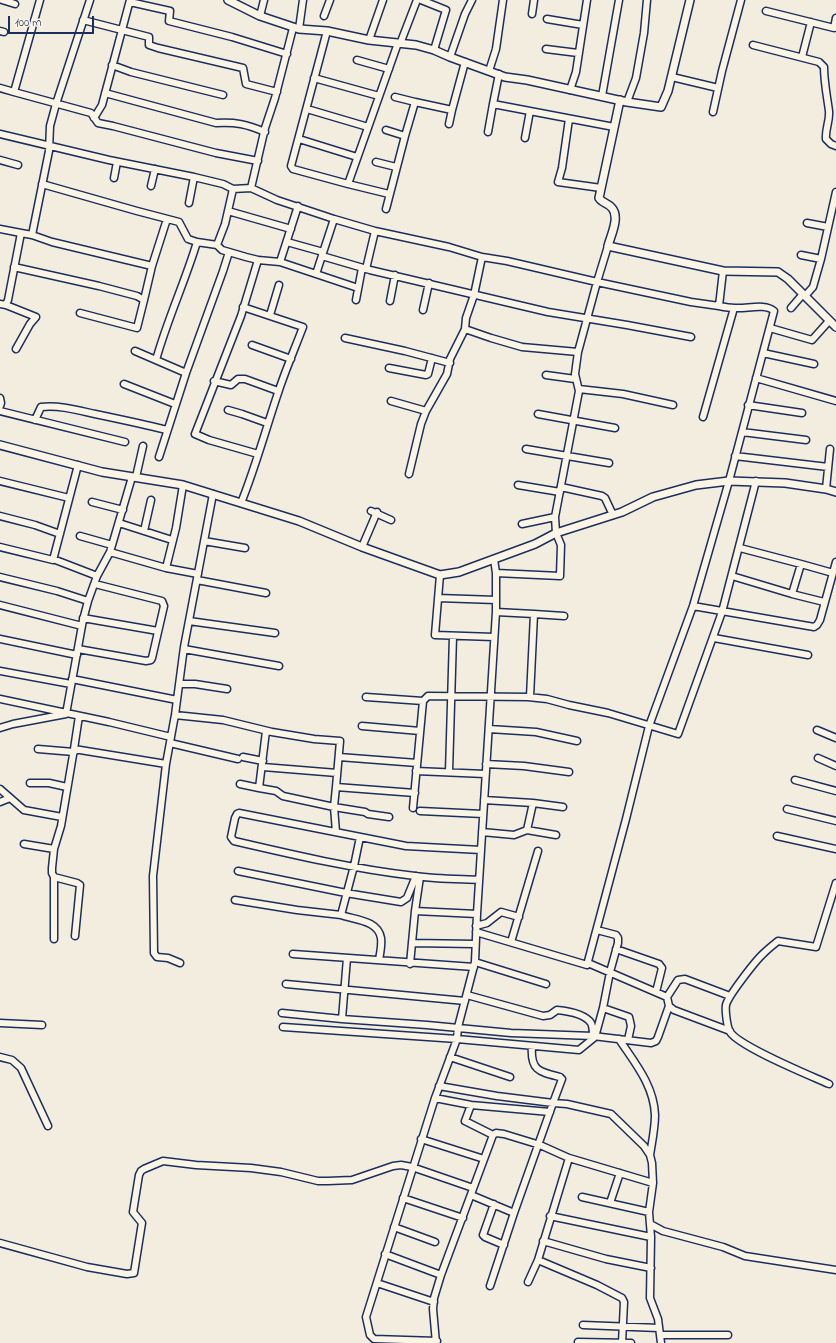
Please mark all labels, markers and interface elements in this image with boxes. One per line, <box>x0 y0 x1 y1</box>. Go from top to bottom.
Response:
scale bar <box>10 8 96 34</box>
text: 100 m <box>15 14 42 32</box>

